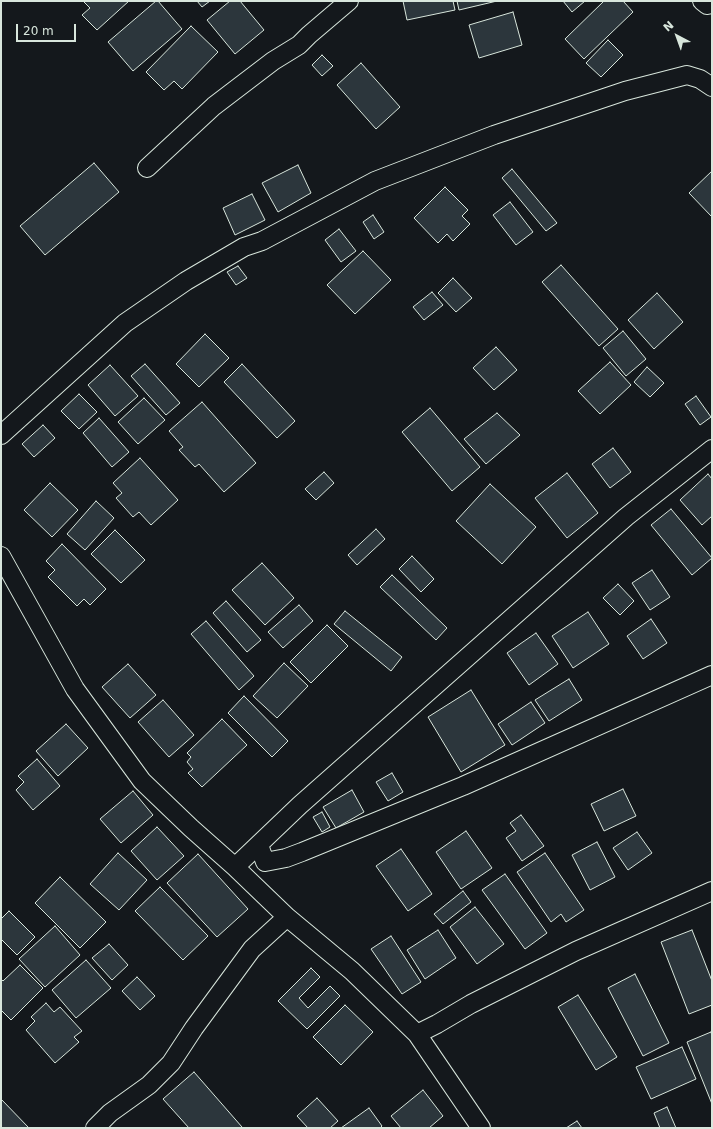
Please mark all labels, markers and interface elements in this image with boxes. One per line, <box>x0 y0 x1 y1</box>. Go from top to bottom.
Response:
scale bar <box>18 16 78 42</box>
north arrow <box>657 16 697 56</box>
text: N <box>661 19 677 34</box>
text: 20 m <box>23 24 54 38</box>

